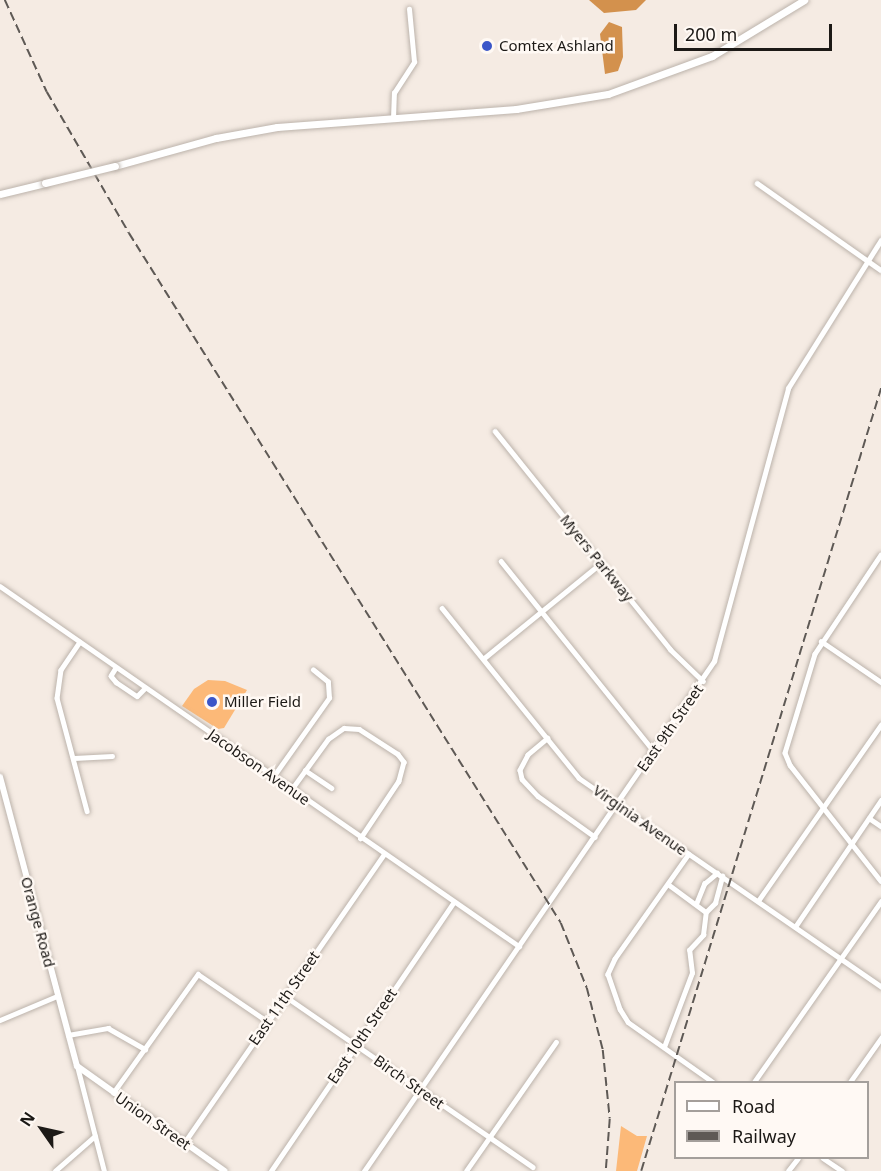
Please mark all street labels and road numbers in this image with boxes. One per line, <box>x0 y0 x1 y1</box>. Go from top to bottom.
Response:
street label: Myers Parkway <box>556 511 638 605</box>
street label: East 9th Street <box>633 681 707 775</box>
street label: Jacobson Avenue <box>205 725 313 809</box>
street label: Virginia Avenue <box>590 781 690 859</box>
street label: Orange Road <box>17 875 59 969</box>
street label: East 11th Street <box>245 947 323 1049</box>
street label: East 10th Street <box>324 985 400 1087</box>
street label: Birch Street <box>370 1051 448 1113</box>
street label: Union Street <box>112 1088 194 1154</box>

